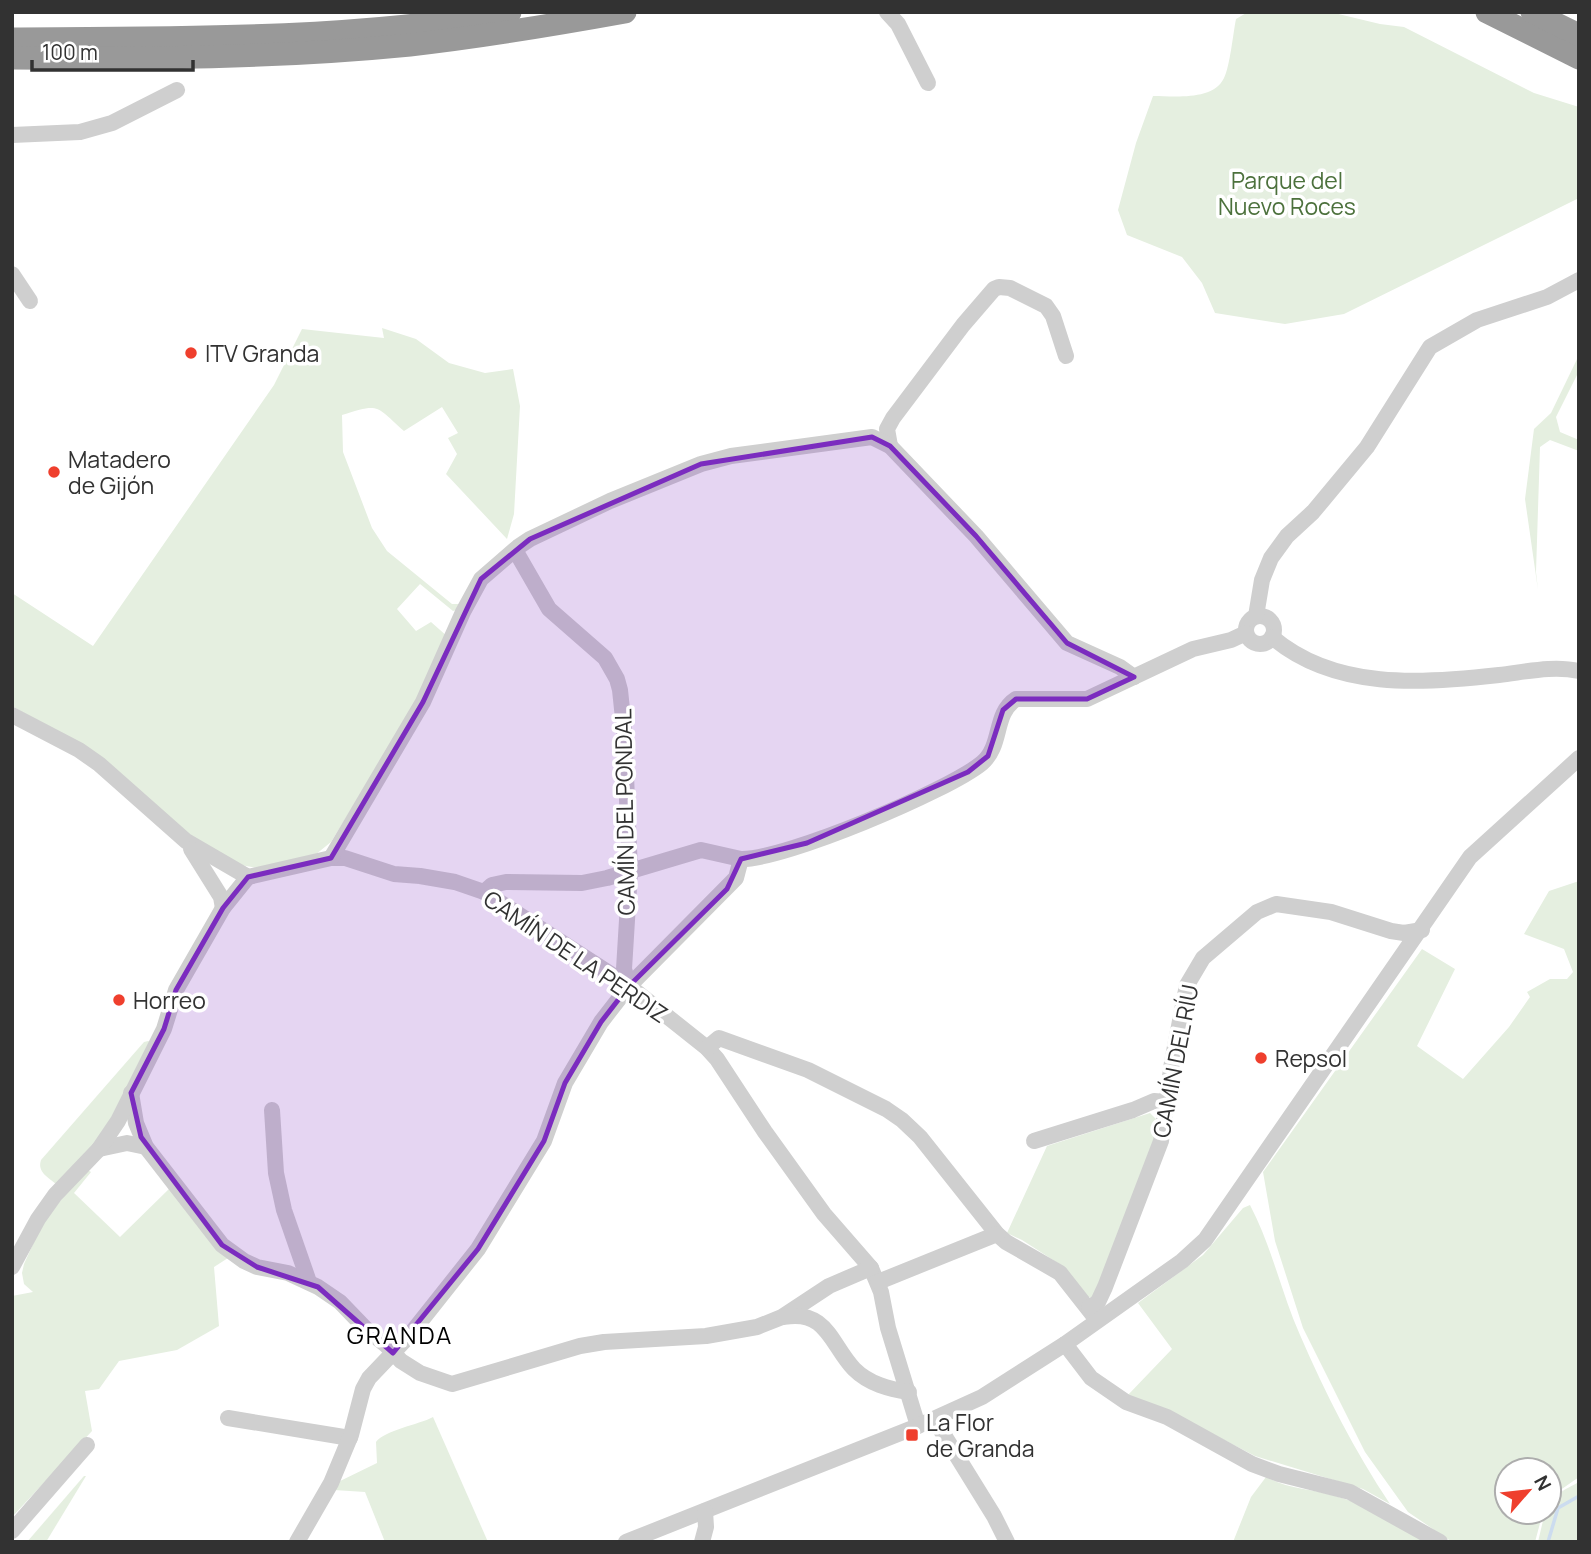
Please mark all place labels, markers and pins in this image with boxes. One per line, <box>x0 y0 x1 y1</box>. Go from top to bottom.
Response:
place label: ITV Granda <box>205 337 319 369</box>
marker: ITV Granda <box>183 345 199 361</box>
place label: Matadero de Gijón <box>68 443 171 501</box>
marker: Matadero de Gijón <box>46 464 62 480</box>
place label: Horreo <box>133 984 206 1016</box>
marker: Horreo <box>111 992 127 1008</box>
place label: Repsol <box>1275 1042 1347 1074</box>
marker: Repsol <box>1253 1050 1269 1066</box>
place label: La Flor de Granda <box>926 1406 1034 1464</box>
marker: La Flor de Granda <box>904 1427 920 1443</box>

